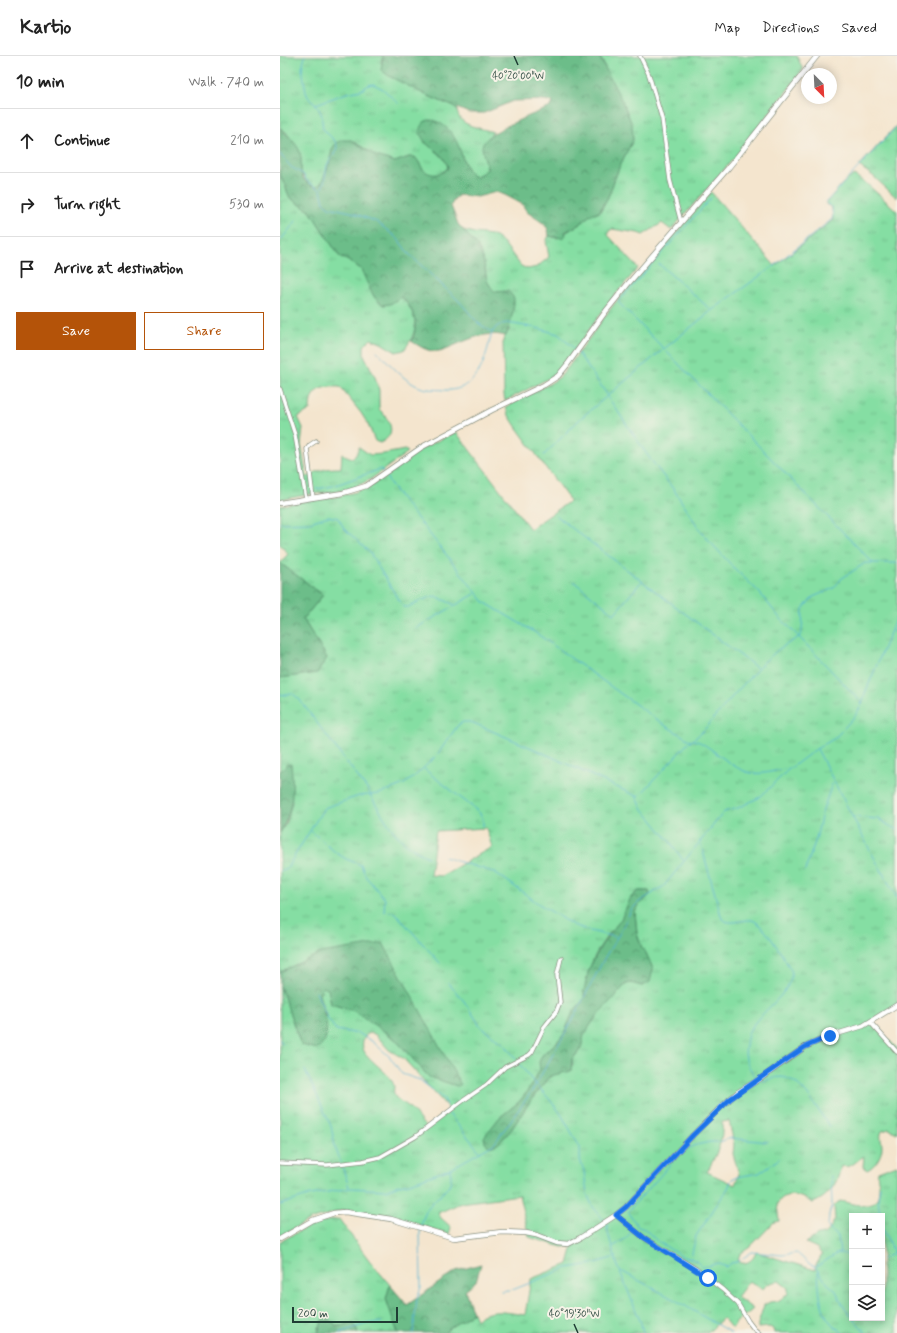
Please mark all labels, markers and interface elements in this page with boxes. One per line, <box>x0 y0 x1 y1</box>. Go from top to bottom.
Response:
text: Kartio <box>20 15 71 40</box>
text: Map <box>714 19 740 37</box>
text: Directions <box>762 19 820 37</box>
text: Saved <box>842 19 877 37</box>
north arrow <box>801 68 837 104</box>
text: 40°20'00"W <box>492 69 544 83</box>
text: 10 min <box>16 71 65 93</box>
text: Walk · 740 m <box>188 74 264 91</box>
icon: ahead <box>16 130 38 152</box>
text: Continue <box>54 131 110 151</box>
text: 210 m <box>230 132 264 149</box>
icon: right <box>16 194 38 216</box>
text: Turn right <box>54 195 121 215</box>
text: 530 m <box>229 196 264 213</box>
icon: arrive <box>16 258 38 280</box>
text: Arrive at destination <box>54 259 183 279</box>
button: Save <box>16 312 136 350</box>
button: Share <box>144 312 264 350</box>
route end <box>821 1027 839 1045</box>
map controls <box>849 1213 885 1321</box>
button: + <box>849 1213 885 1249</box>
button: − <box>849 1249 885 1285</box>
route start <box>699 1269 717 1287</box>
button: layers <box>849 1285 885 1321</box>
scale bar <box>292 1305 398 1324</box>
text: 200 m <box>298 1307 328 1321</box>
text: 40°19'30"W <box>549 1307 599 1321</box>

